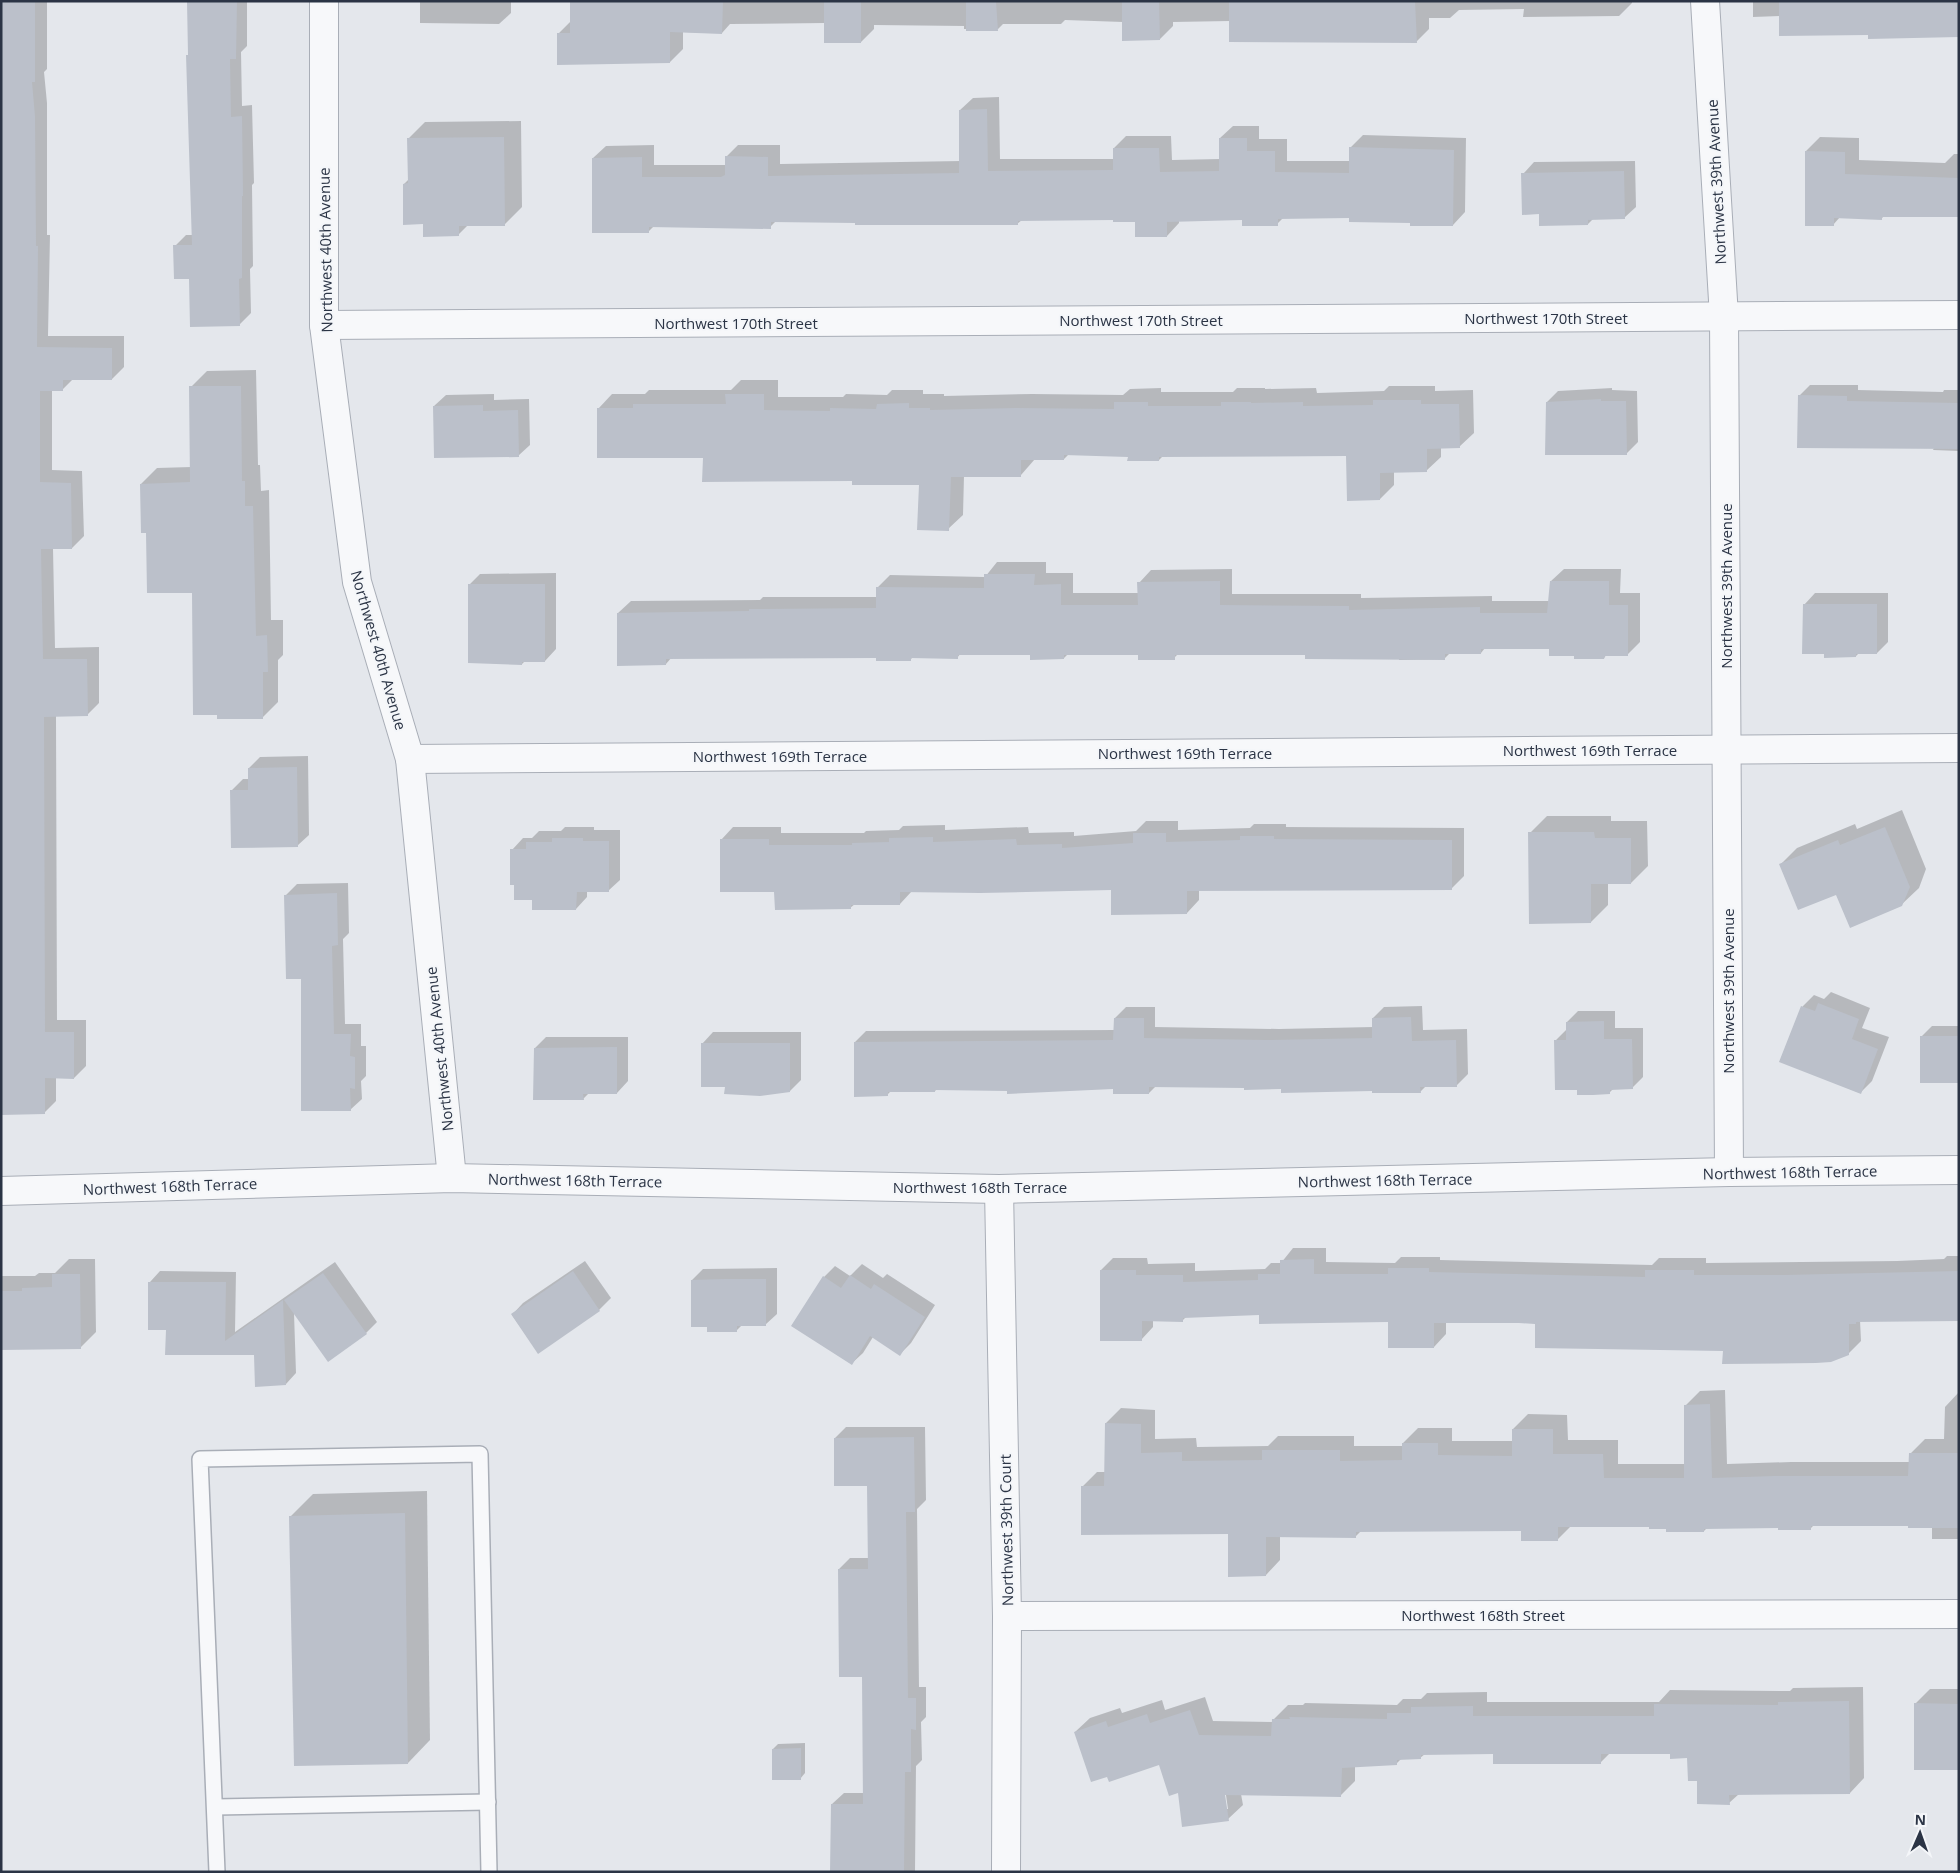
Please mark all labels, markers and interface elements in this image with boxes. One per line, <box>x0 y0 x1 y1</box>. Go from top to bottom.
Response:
street label: Northwest 39th Avenue <box>1702 99 1730 265</box>
street label: Northwest 40th Avenue <box>314 167 336 333</box>
street label: Northwest 170th Street <box>1464 308 1628 328</box>
street label: Northwest 170th Street <box>1059 310 1223 330</box>
street label: Northwest 170th Street <box>654 313 818 333</box>
street label: Northwest 39th Avenue <box>1716 503 1736 669</box>
street label: Northwest 40th Avenue <box>347 568 411 732</box>
street label: Northwest 169th Terrace <box>1503 740 1677 760</box>
street label: Northwest 169th Terrace <box>1098 743 1272 763</box>
street label: Northwest 169th Terrace <box>693 746 867 766</box>
street label: Northwest 39th Avenue <box>1718 908 1738 1074</box>
street label: Northwest 40th Avenue <box>420 966 458 1132</box>
street label: Northwest 168th Terrace <box>1703 1160 1877 1184</box>
street label: Northwest 168th Terrace <box>488 1168 662 1192</box>
street label: Northwest 168th Terrace <box>1298 1168 1472 1192</box>
street label: Northwest 168th Terrace <box>82 1173 258 1199</box>
street label: Northwest 168th Terrace <box>893 1177 1067 1197</box>
street label: Northwest 39th Court <box>995 1454 1017 1606</box>
street label: Northwest 168th Street <box>1401 1605 1565 1625</box>
north arrow <box>1895 1808 1945 1858</box>
text: N <box>1914 1810 1926 1829</box>

